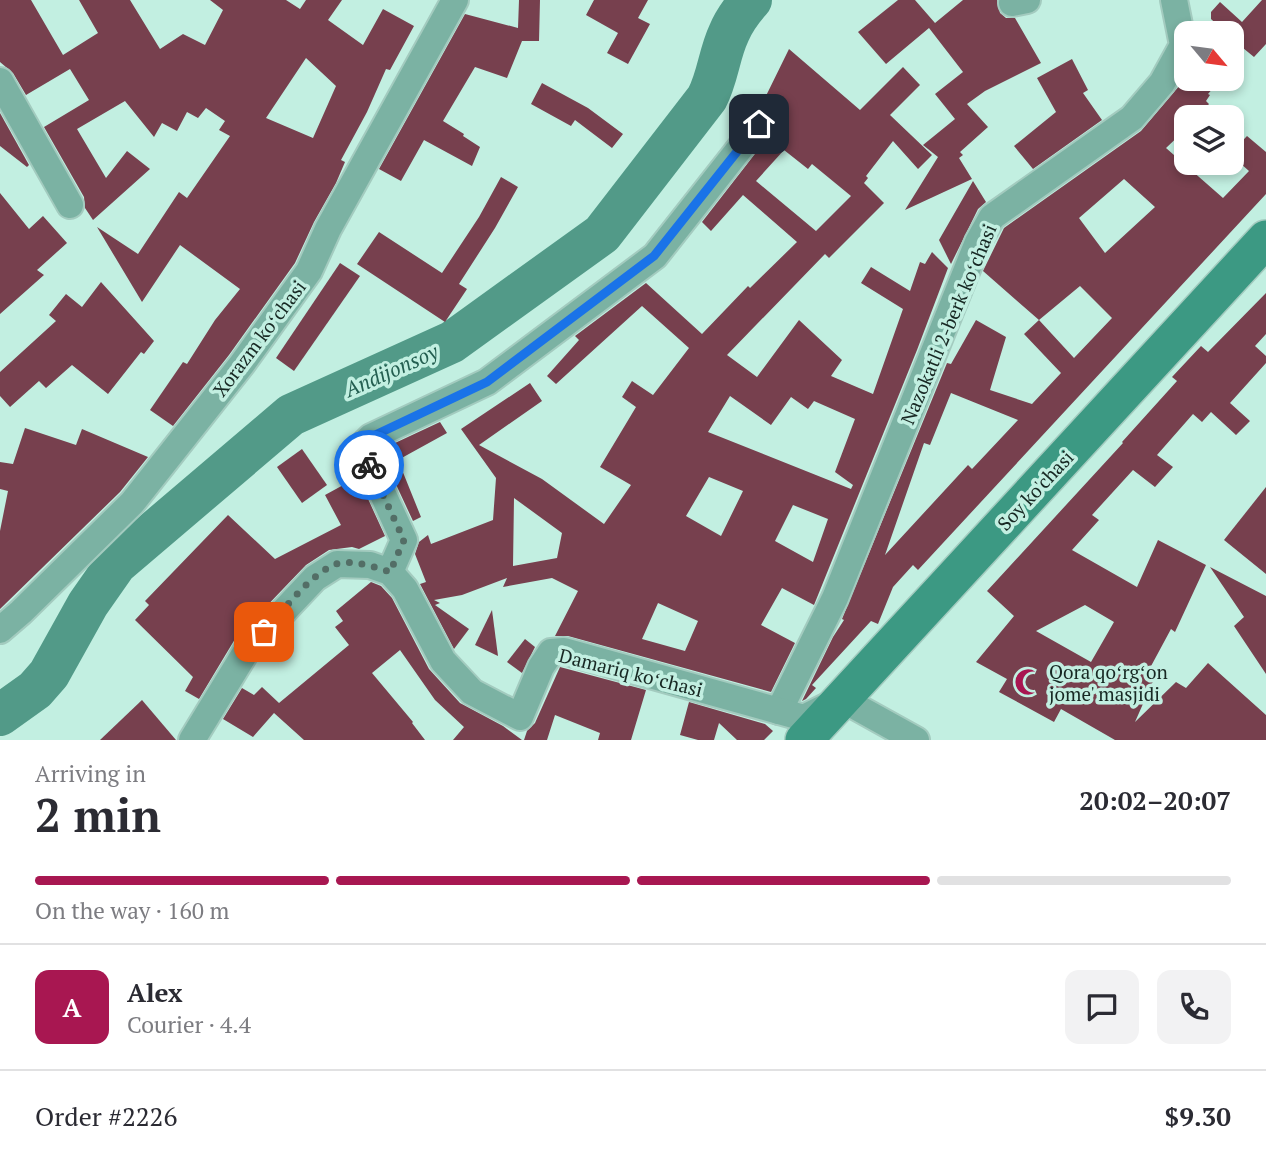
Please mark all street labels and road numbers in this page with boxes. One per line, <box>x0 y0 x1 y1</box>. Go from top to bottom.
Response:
street label: Nazokatli 2-berk koʻchasi <box>894 220 1002 428</box>
street label: Xorazm koʻchasi <box>207 275 311 401</box>
street label: Soy ko'chasi <box>991 445 1079 535</box>
street label: Damariq koʻchasi <box>557 642 705 702</box>

